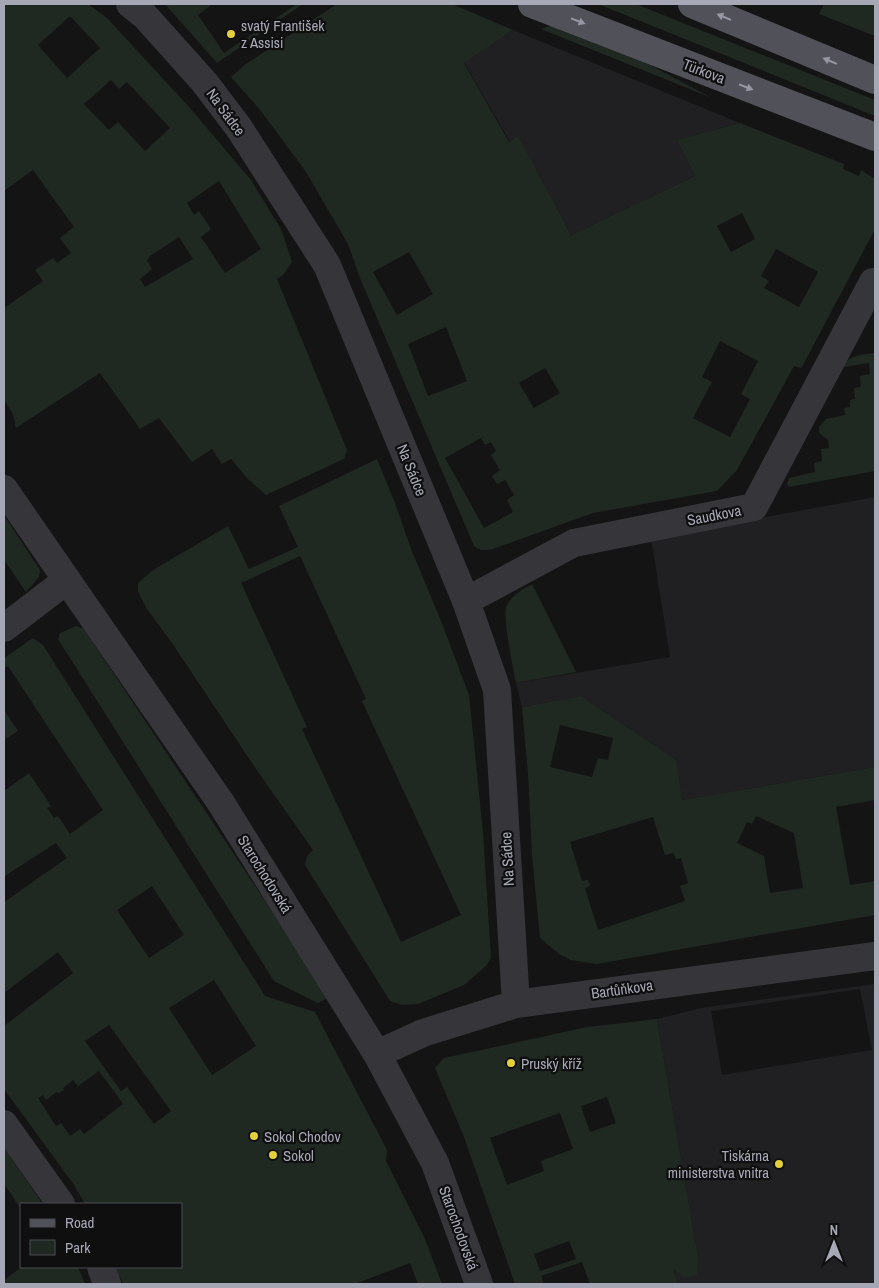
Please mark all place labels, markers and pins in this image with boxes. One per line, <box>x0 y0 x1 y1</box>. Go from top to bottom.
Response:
place label: svatý František z Assisi <box>241 15 325 53</box>
marker: svatý František z Assisi <box>225 28 237 40</box>
place label: Pruský kříž <box>521 1053 582 1074</box>
marker: Pruský kříž <box>505 1057 517 1069</box>
place label: Sokol Chodov <box>264 1126 341 1147</box>
marker: Sokol Chodov <box>248 1130 260 1142</box>
place label: Sokol <box>283 1145 314 1166</box>
place label: Tiskárna ministerstva vnitra <box>668 1145 769 1183</box>
marker: Sokol <box>267 1149 279 1161</box>
marker: Tiskárna ministerstva vnitra <box>773 1158 785 1170</box>

